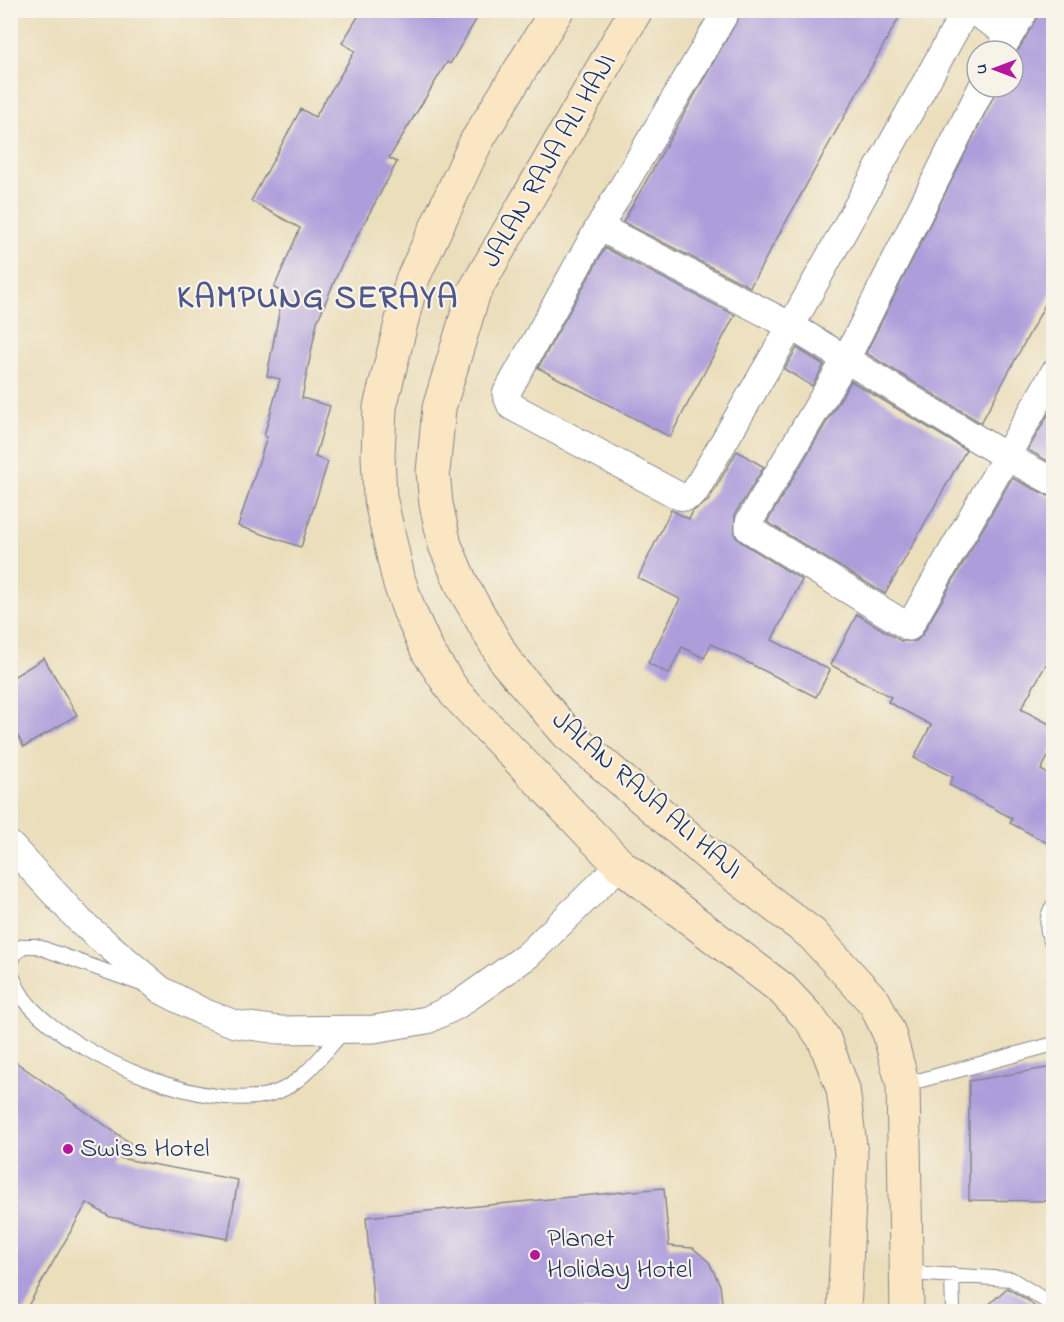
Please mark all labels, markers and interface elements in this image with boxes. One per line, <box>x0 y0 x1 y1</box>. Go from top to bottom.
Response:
north arrow <box>965 39 1025 99</box>
street label: JALAN RAJA ALI HAJI <box>473 47 627 275</box>
text: U <box>970 64 994 74</box>
district label: KAMPUNG SERAYA <box>177 275 459 323</box>
street label: JALAN RAJA ALI HAJI <box>542 702 750 890</box>
place label: Swiss Hotel <box>80 1130 210 1169</box>
marker: Swiss Hotel <box>61 1142 75 1156</box>
place label: Planet Holiday Hotel <box>547 1220 692 1290</box>
marker: Planet Holiday Hotel <box>528 1248 542 1262</box>

